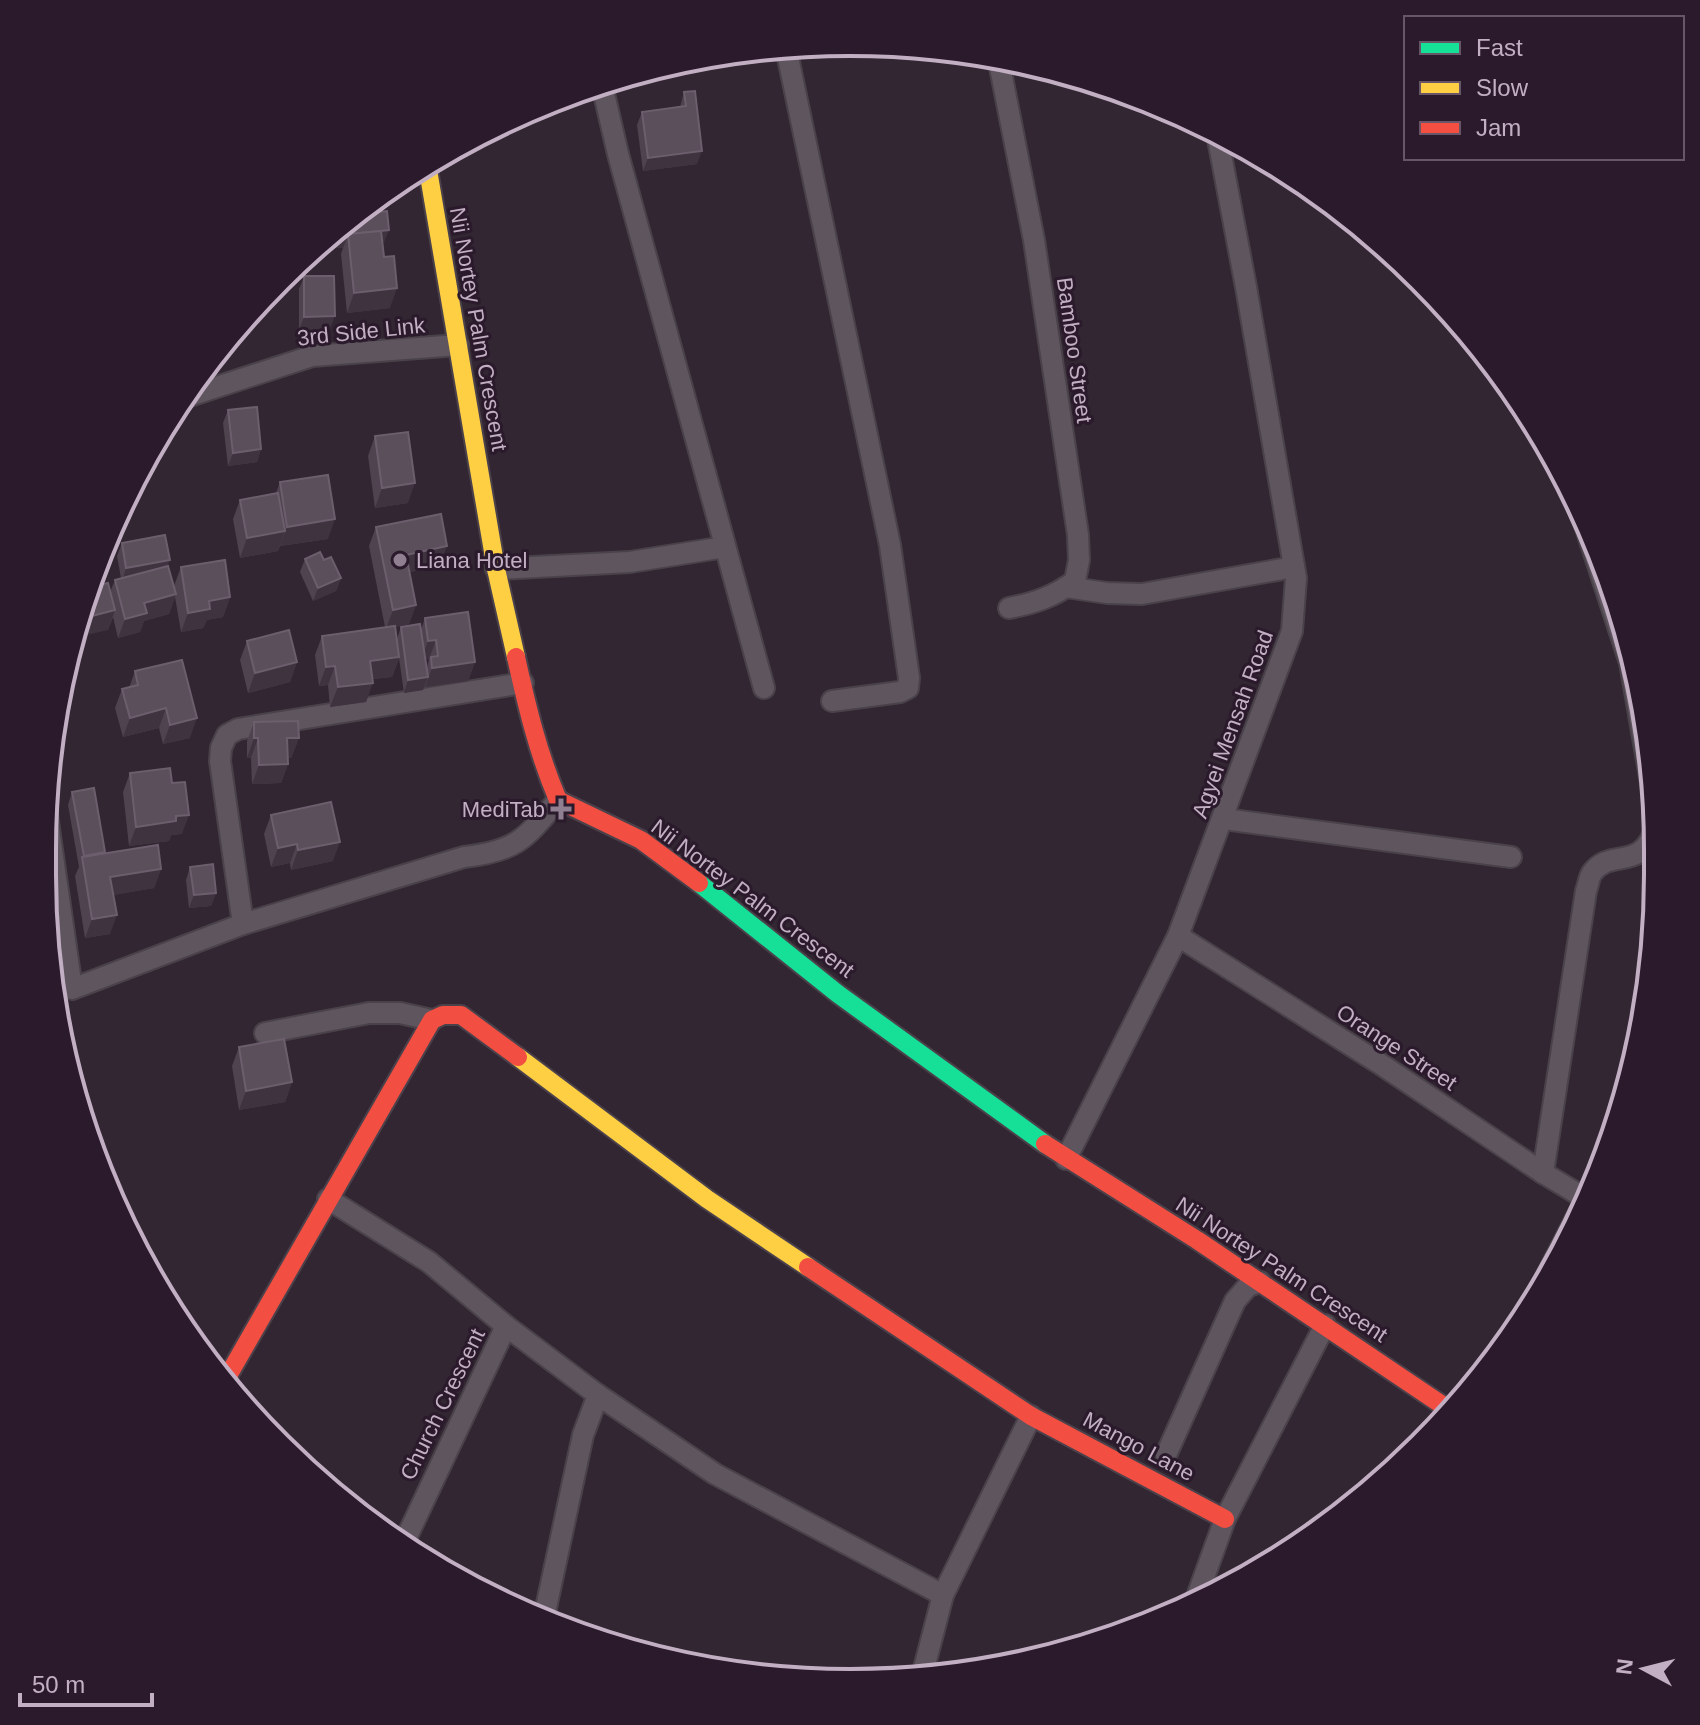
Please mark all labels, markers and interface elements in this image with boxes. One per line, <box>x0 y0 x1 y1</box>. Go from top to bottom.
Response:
legend <box>1404 16 1684 160</box>
text: Fast <box>1476 34 1523 61</box>
text: Slow <box>1476 74 1529 101</box>
text: Jam <box>1476 114 1521 141</box>
street label: Nii Nortey Palm Crescent <box>445 205 512 453</box>
street label: Bamboo Street <box>1052 276 1097 424</box>
street label: 3rd Side Link <box>296 312 427 351</box>
place label: Liana Hotel <box>416 548 527 573</box>
marker: Liana Hotel <box>391 551 409 569</box>
street label: Agyei Mensah Road <box>1187 627 1278 822</box>
place label: MediTab <box>462 797 545 822</box>
marker: MediTab <box>552 800 570 818</box>
street label: Nii Nortey Palm Crescent <box>647 814 859 983</box>
street label: Orange Street <box>1332 999 1461 1096</box>
street label: Nii Nortey Palm Crescent <box>1171 1192 1392 1347</box>
street label: Church Crescent <box>395 1325 490 1484</box>
street label: Mango Lane <box>1079 1407 1199 1486</box>
north arrow <box>1604 1629 1684 1709</box>
scale bar <box>20 1657 152 1707</box>
text: N <box>1611 1657 1638 1676</box>
text: 50 m <box>32 1671 85 1698</box>

